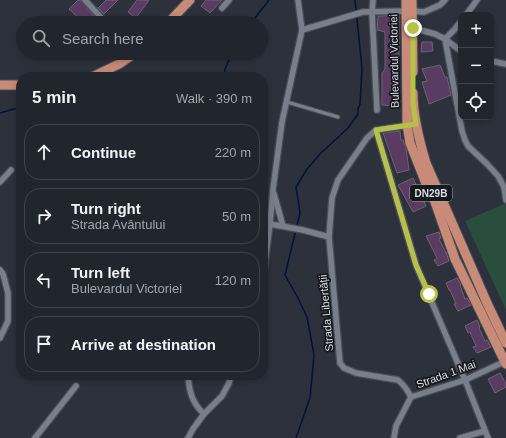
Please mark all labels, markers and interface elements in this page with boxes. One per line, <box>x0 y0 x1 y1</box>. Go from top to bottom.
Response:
map controls <box>458 12 494 120</box>
button: + <box>458 12 494 48</box>
street label: Bulevardul Victoriei <box>387 14 401 108</box>
search box <box>16 16 268 60</box>
route end <box>404 19 422 37</box>
icon: search <box>30 27 52 49</box>
text: Search here <box>62 30 144 47</box>
button: − <box>458 48 494 84</box>
button: locate <box>458 84 494 120</box>
text: 5 min <box>32 88 76 107</box>
text: Walk · 390 m <box>176 91 252 106</box>
icon: ahead <box>33 141 55 163</box>
text: Continue <box>71 144 136 161</box>
text: 220 m <box>215 145 251 160</box>
road number: DN29B <box>410 185 452 201</box>
text: Turn right <box>71 200 141 217</box>
icon: right <box>33 205 55 227</box>
text: 50 m <box>222 209 251 224</box>
text: Strada Avântului <box>71 217 165 232</box>
text: Turn left <box>71 264 130 281</box>
icon: left <box>33 269 55 291</box>
text: 120 m <box>215 273 251 288</box>
street label: Strada Libertății <box>317 274 335 352</box>
text: Bulevardul Victoriei <box>71 281 182 296</box>
route start <box>420 285 438 303</box>
icon: arrive <box>33 333 55 355</box>
text: Arrive at destination <box>71 336 216 353</box>
street label: Strada 1 Mai <box>415 358 477 390</box>

